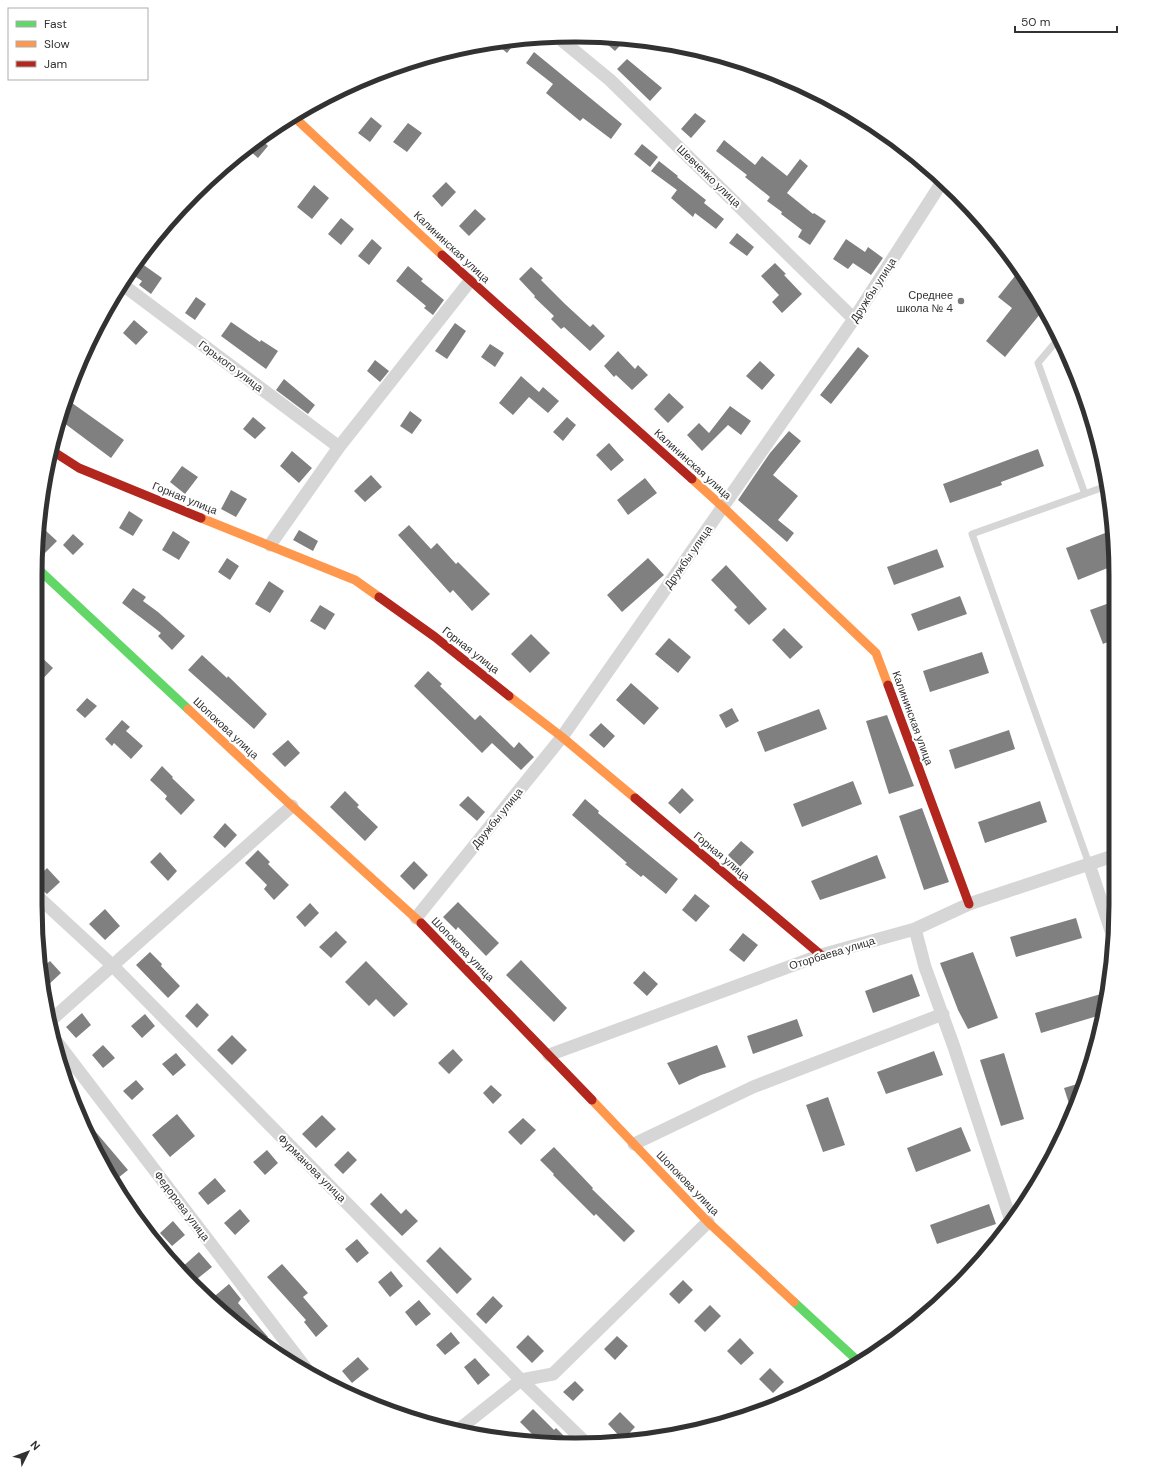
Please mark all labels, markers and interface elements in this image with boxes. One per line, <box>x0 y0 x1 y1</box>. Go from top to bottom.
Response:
legend <box>8 8 148 80</box>
scale bar <box>1015 8 1117 34</box>
text: 50 m <box>1021 14 1050 30</box>
text: Fast <box>44 16 67 32</box>
text: Slow <box>44 36 70 52</box>
text: Jam <box>44 56 67 72</box>
street label: Шевченко улица <box>674 142 745 211</box>
street label: Калининская улица <box>411 208 494 287</box>
street label: Дружбы улица <box>847 254 899 325</box>
place label: Среднее школа № 4 <box>896 288 953 315</box>
marker: Среднее школа № 4 <box>956 296 966 306</box>
street label: Горького улица <box>196 337 267 395</box>
street label: Калининская улица <box>651 426 735 503</box>
street label: Горная улица <box>150 479 220 518</box>
street label: Дружбы улица <box>661 522 715 591</box>
street label: Горная улица <box>440 623 503 677</box>
street label: Калининская улица <box>889 669 937 768</box>
street label: Шопокова улица <box>190 694 262 762</box>
street label: Дружбы улица <box>468 784 526 851</box>
street label: Горная улица <box>691 829 754 884</box>
street label: Шопокова улица <box>429 914 498 985</box>
street label: Оторбаева улица <box>787 933 877 973</box>
street label: Фурманова улица <box>275 1131 350 1206</box>
street label: Шопокова улица <box>654 1148 723 1219</box>
street label: Федорова улица <box>151 1168 213 1244</box>
north arrow <box>8 1432 48 1472</box>
text: N <box>28 1438 43 1453</box>

